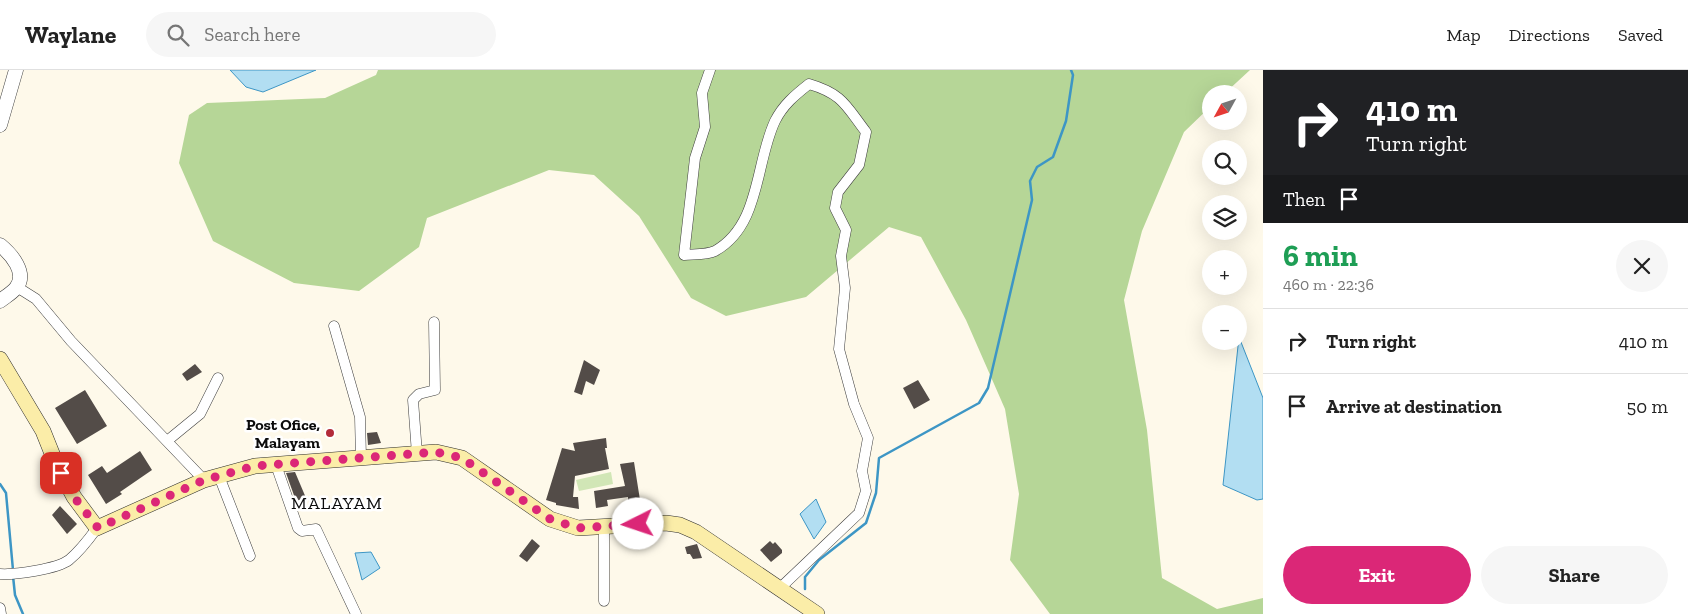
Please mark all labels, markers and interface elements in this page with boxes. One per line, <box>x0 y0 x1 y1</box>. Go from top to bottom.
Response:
search box <box>146 12 496 57</box>
text: Waylane <box>25 20 116 49</box>
icon: search <box>164 21 192 49</box>
text: Search here <box>204 23 301 46</box>
text: Map <box>1446 24 1481 46</box>
text: Directions <box>1509 24 1590 46</box>
text: Saved <box>1618 24 1663 46</box>
north arrow <box>1202 85 1248 130</box>
map controls <box>1202 85 1247 350</box>
text: 410 m <box>1366 88 1457 130</box>
icon: right <box>1283 90 1348 155</box>
text: Turn right <box>1366 130 1467 157</box>
button: search <box>1202 140 1247 185</box>
icon: arrive <box>1335 185 1363 213</box>
text: Then <box>1283 188 1325 211</box>
button: layers <box>1202 195 1247 240</box>
text: 6 min <box>1283 238 1358 274</box>
button: close <box>1616 240 1668 292</box>
button: + <box>1202 250 1247 295</box>
text: 460 m · 22:36 <box>1283 275 1374 294</box>
button: − <box>1202 305 1247 350</box>
icon: right <box>1283 327 1311 355</box>
text: Turn right <box>1326 330 1416 353</box>
text: 410 m <box>1619 330 1668 353</box>
icon: arrive <box>1283 392 1311 420</box>
text: Arrive at destination <box>1326 395 1502 418</box>
text: 50 m <box>1627 395 1668 418</box>
place label: Post Ofice, Malayam <box>246 415 320 452</box>
marker: Post Ofice, Malayam <box>324 427 336 439</box>
pin <box>40 452 82 494</box>
icon: arrive <box>47 459 75 487</box>
district label: MALAYAM <box>291 492 383 514</box>
position arrow <box>611 497 663 549</box>
button: Exit <box>1283 546 1471 604</box>
button: Share <box>1481 546 1668 604</box>

